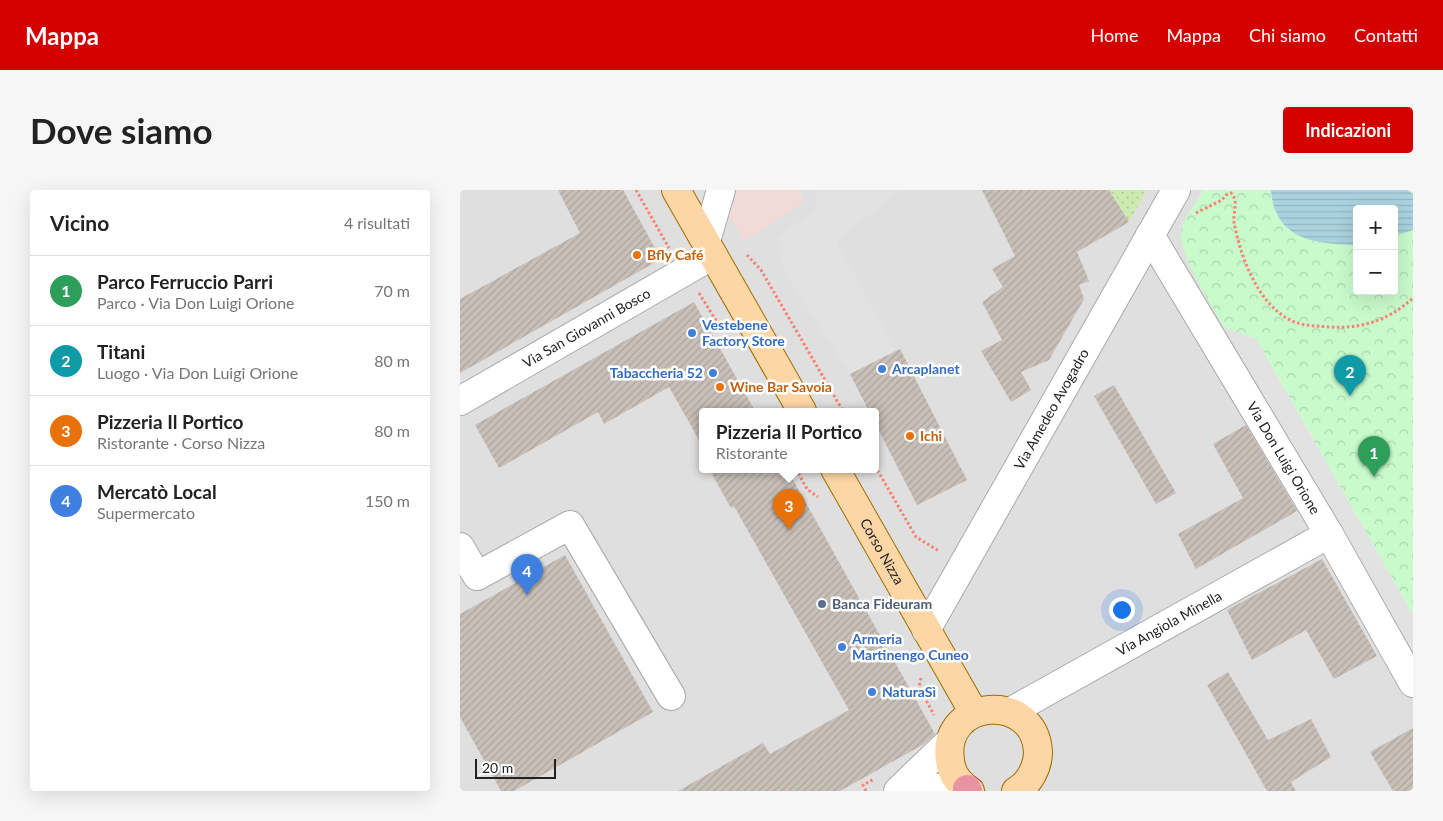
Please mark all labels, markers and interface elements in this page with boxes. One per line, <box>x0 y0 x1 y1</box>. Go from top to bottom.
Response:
text: Mappa <box>25 21 99 50</box>
text: Home <box>1090 24 1138 46</box>
text: Mappa <box>1166 24 1221 46</box>
text: Chi siamo <box>1249 24 1326 46</box>
text: Contatti <box>1354 24 1418 46</box>
button: Indicazioni <box>1283 107 1413 153</box>
text: Dove siamo <box>30 109 213 151</box>
map controls <box>1353 205 1398 295</box>
button: + <box>1353 205 1398 250</box>
text: Vicino <box>50 210 109 235</box>
text: 4 risultati <box>344 213 410 232</box>
place label: Bfly Café <box>647 246 704 263</box>
marker: Bfly Café <box>631 249 643 261</box>
button: − <box>1353 250 1398 295</box>
text: Parco Ferruccio Parri <box>97 270 273 293</box>
text: 1 <box>61 281 71 300</box>
text: 70 m <box>374 281 410 300</box>
street label: Via San Giovanni Bosco <box>519 284 653 371</box>
text: Parco · Via Don Luigi Orione <box>97 293 295 312</box>
place label: Vestebene Factory Store <box>701 316 785 349</box>
marker: Vestebene Factory Store <box>686 327 698 339</box>
text: Titani <box>97 340 145 363</box>
street label: Via Amedeo Avogadro <box>1010 345 1092 472</box>
text: 2 <box>61 351 71 370</box>
text: 80 m <box>374 351 410 370</box>
pin: 2 <box>1334 355 1366 396</box>
place label: Arcaplanet <box>891 360 960 377</box>
text: Luogo · Via Don Luigi Orione <box>97 363 298 382</box>
marker: Arcaplanet <box>876 363 888 375</box>
place label: Tabaccheria 52 <box>610 364 703 381</box>
marker: Tabaccheria 52 <box>707 367 719 379</box>
place label: Wine Bar Savoia <box>730 378 832 395</box>
marker: Wine Bar Savoia <box>714 381 726 393</box>
street label: Via Don Luigi Orione <box>1244 398 1324 517</box>
popup <box>699 408 879 473</box>
text: Pizzeria Il Portico <box>97 410 243 433</box>
text: Pizzeria Il Portico <box>716 420 862 443</box>
text: 3 <box>61 421 71 440</box>
text: 80 m <box>374 421 410 440</box>
place label: Ichi <box>920 427 942 444</box>
marker: Ichi <box>904 430 916 442</box>
text: Ristorante · Corso Nizza <box>97 433 265 452</box>
pin: 1 <box>1358 436 1390 477</box>
text: Ristorante <box>716 443 788 462</box>
text: Mercatò Local <box>97 480 217 503</box>
pin: 3 <box>773 489 805 530</box>
text: 4 <box>61 491 71 510</box>
text: 150 m <box>365 491 410 510</box>
text: Supermercato <box>97 503 195 522</box>
street label: Corso Nizza <box>857 515 908 587</box>
pin: 4 <box>511 554 543 595</box>
street label: Via Angiola Minella <box>1113 587 1224 659</box>
place label: Banca Fideuram <box>832 595 932 612</box>
your location <box>1109 597 1135 623</box>
marker: Banca Fideuram <box>816 598 828 610</box>
place label: Armeria Martinengo Cuneo <box>851 630 969 663</box>
marker: Armeria Martinengo Cuneo <box>836 641 848 653</box>
place label: NaturaSì <box>882 683 936 700</box>
marker: NaturaSì <box>866 686 878 698</box>
scale bar <box>475 756 556 779</box>
text: 20 m <box>482 759 513 776</box>

